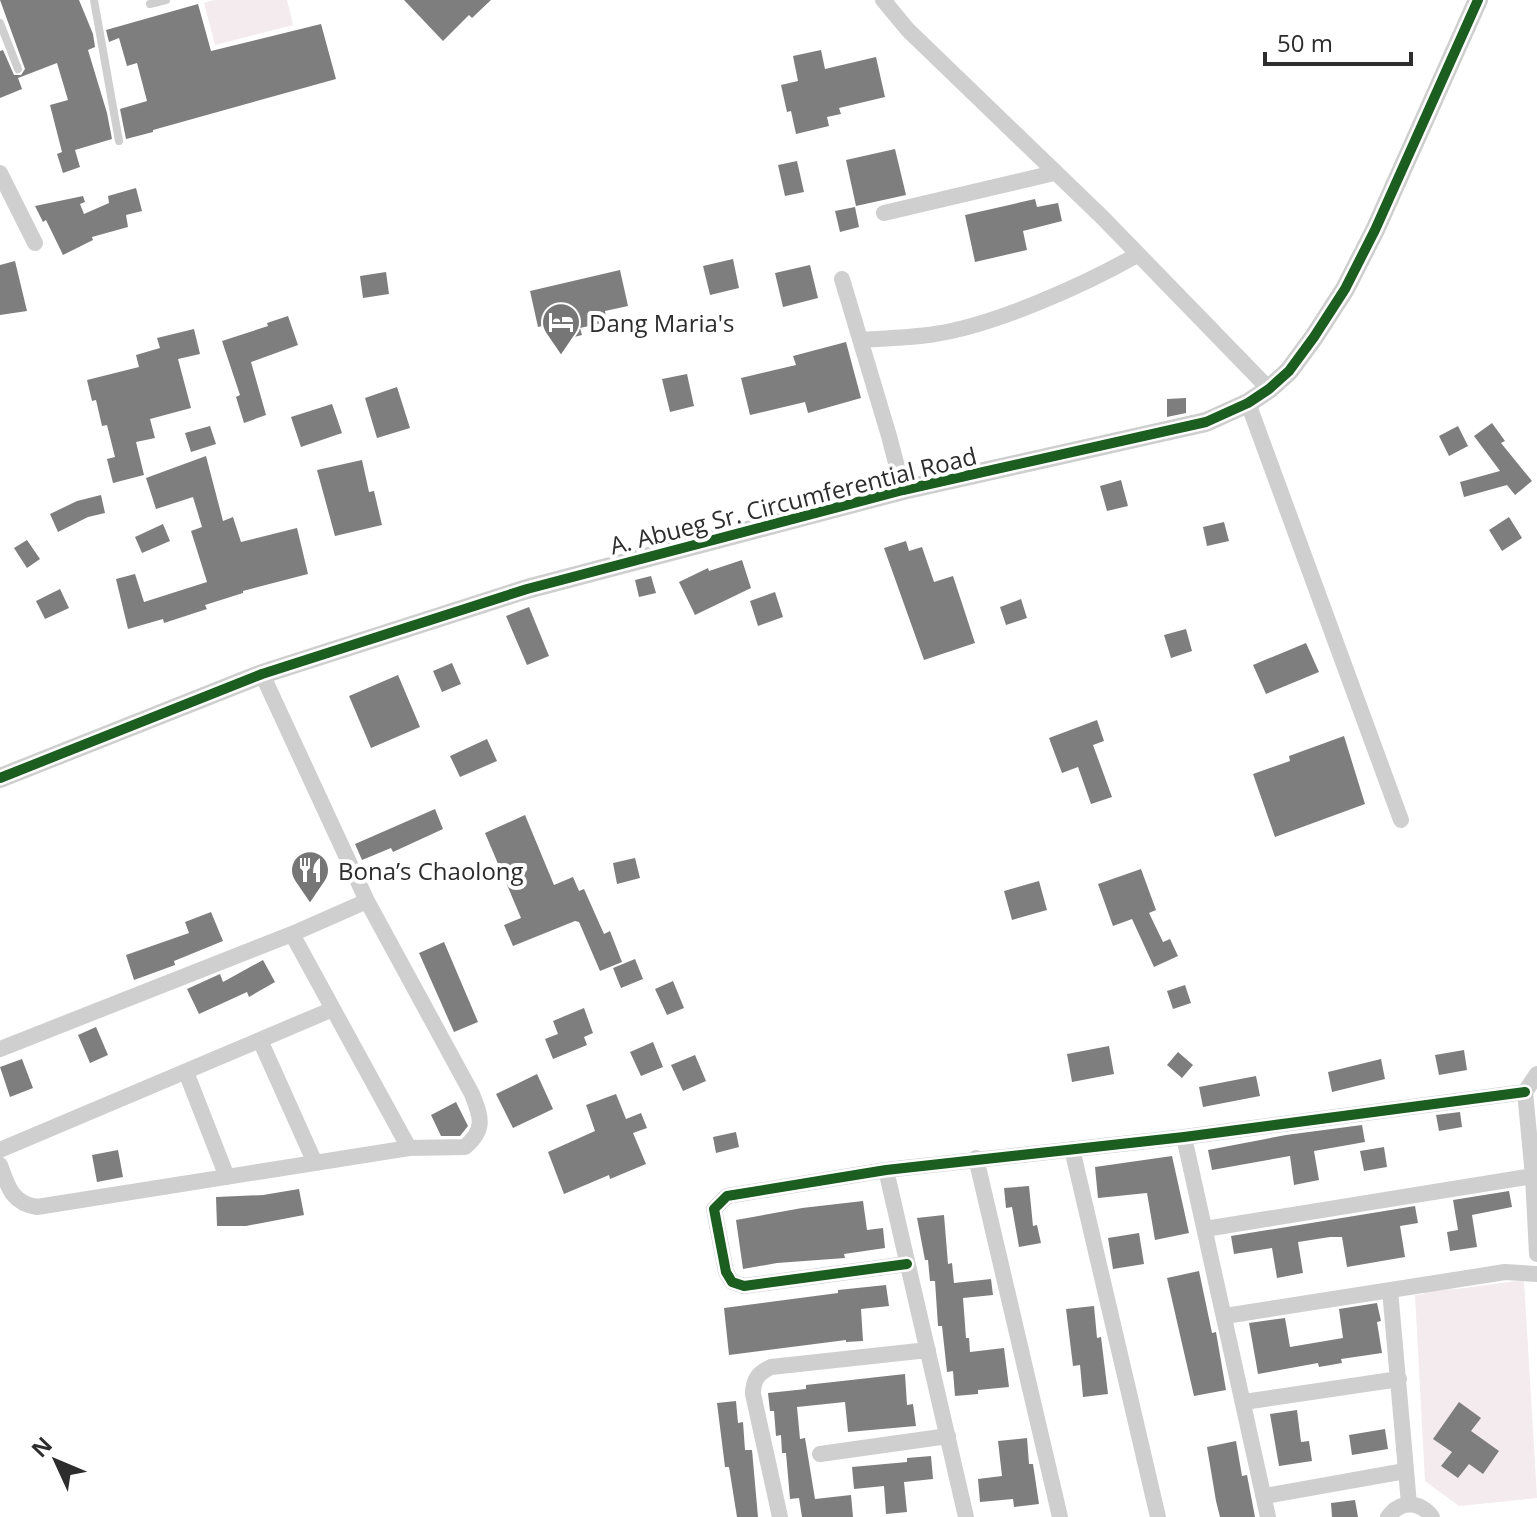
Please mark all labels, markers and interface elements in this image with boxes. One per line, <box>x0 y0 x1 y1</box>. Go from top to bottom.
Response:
scale bar <box>1265 16 1411 66</box>
text: 50 m <box>1277 26 1333 59</box>
hotel icon: Dang Maria's <box>540 301 582 356</box>
place label: Dang Maria's <box>589 306 735 339</box>
street label: A. Abueg Sr. Circumferential Road <box>606 438 980 562</box>
restaurant icon: Bona’s Chaolong <box>289 849 331 904</box>
place label: Bona’s Chaolong <box>338 854 524 887</box>
north arrow <box>16 1421 96 1501</box>
text: N <box>24 1430 58 1463</box>

